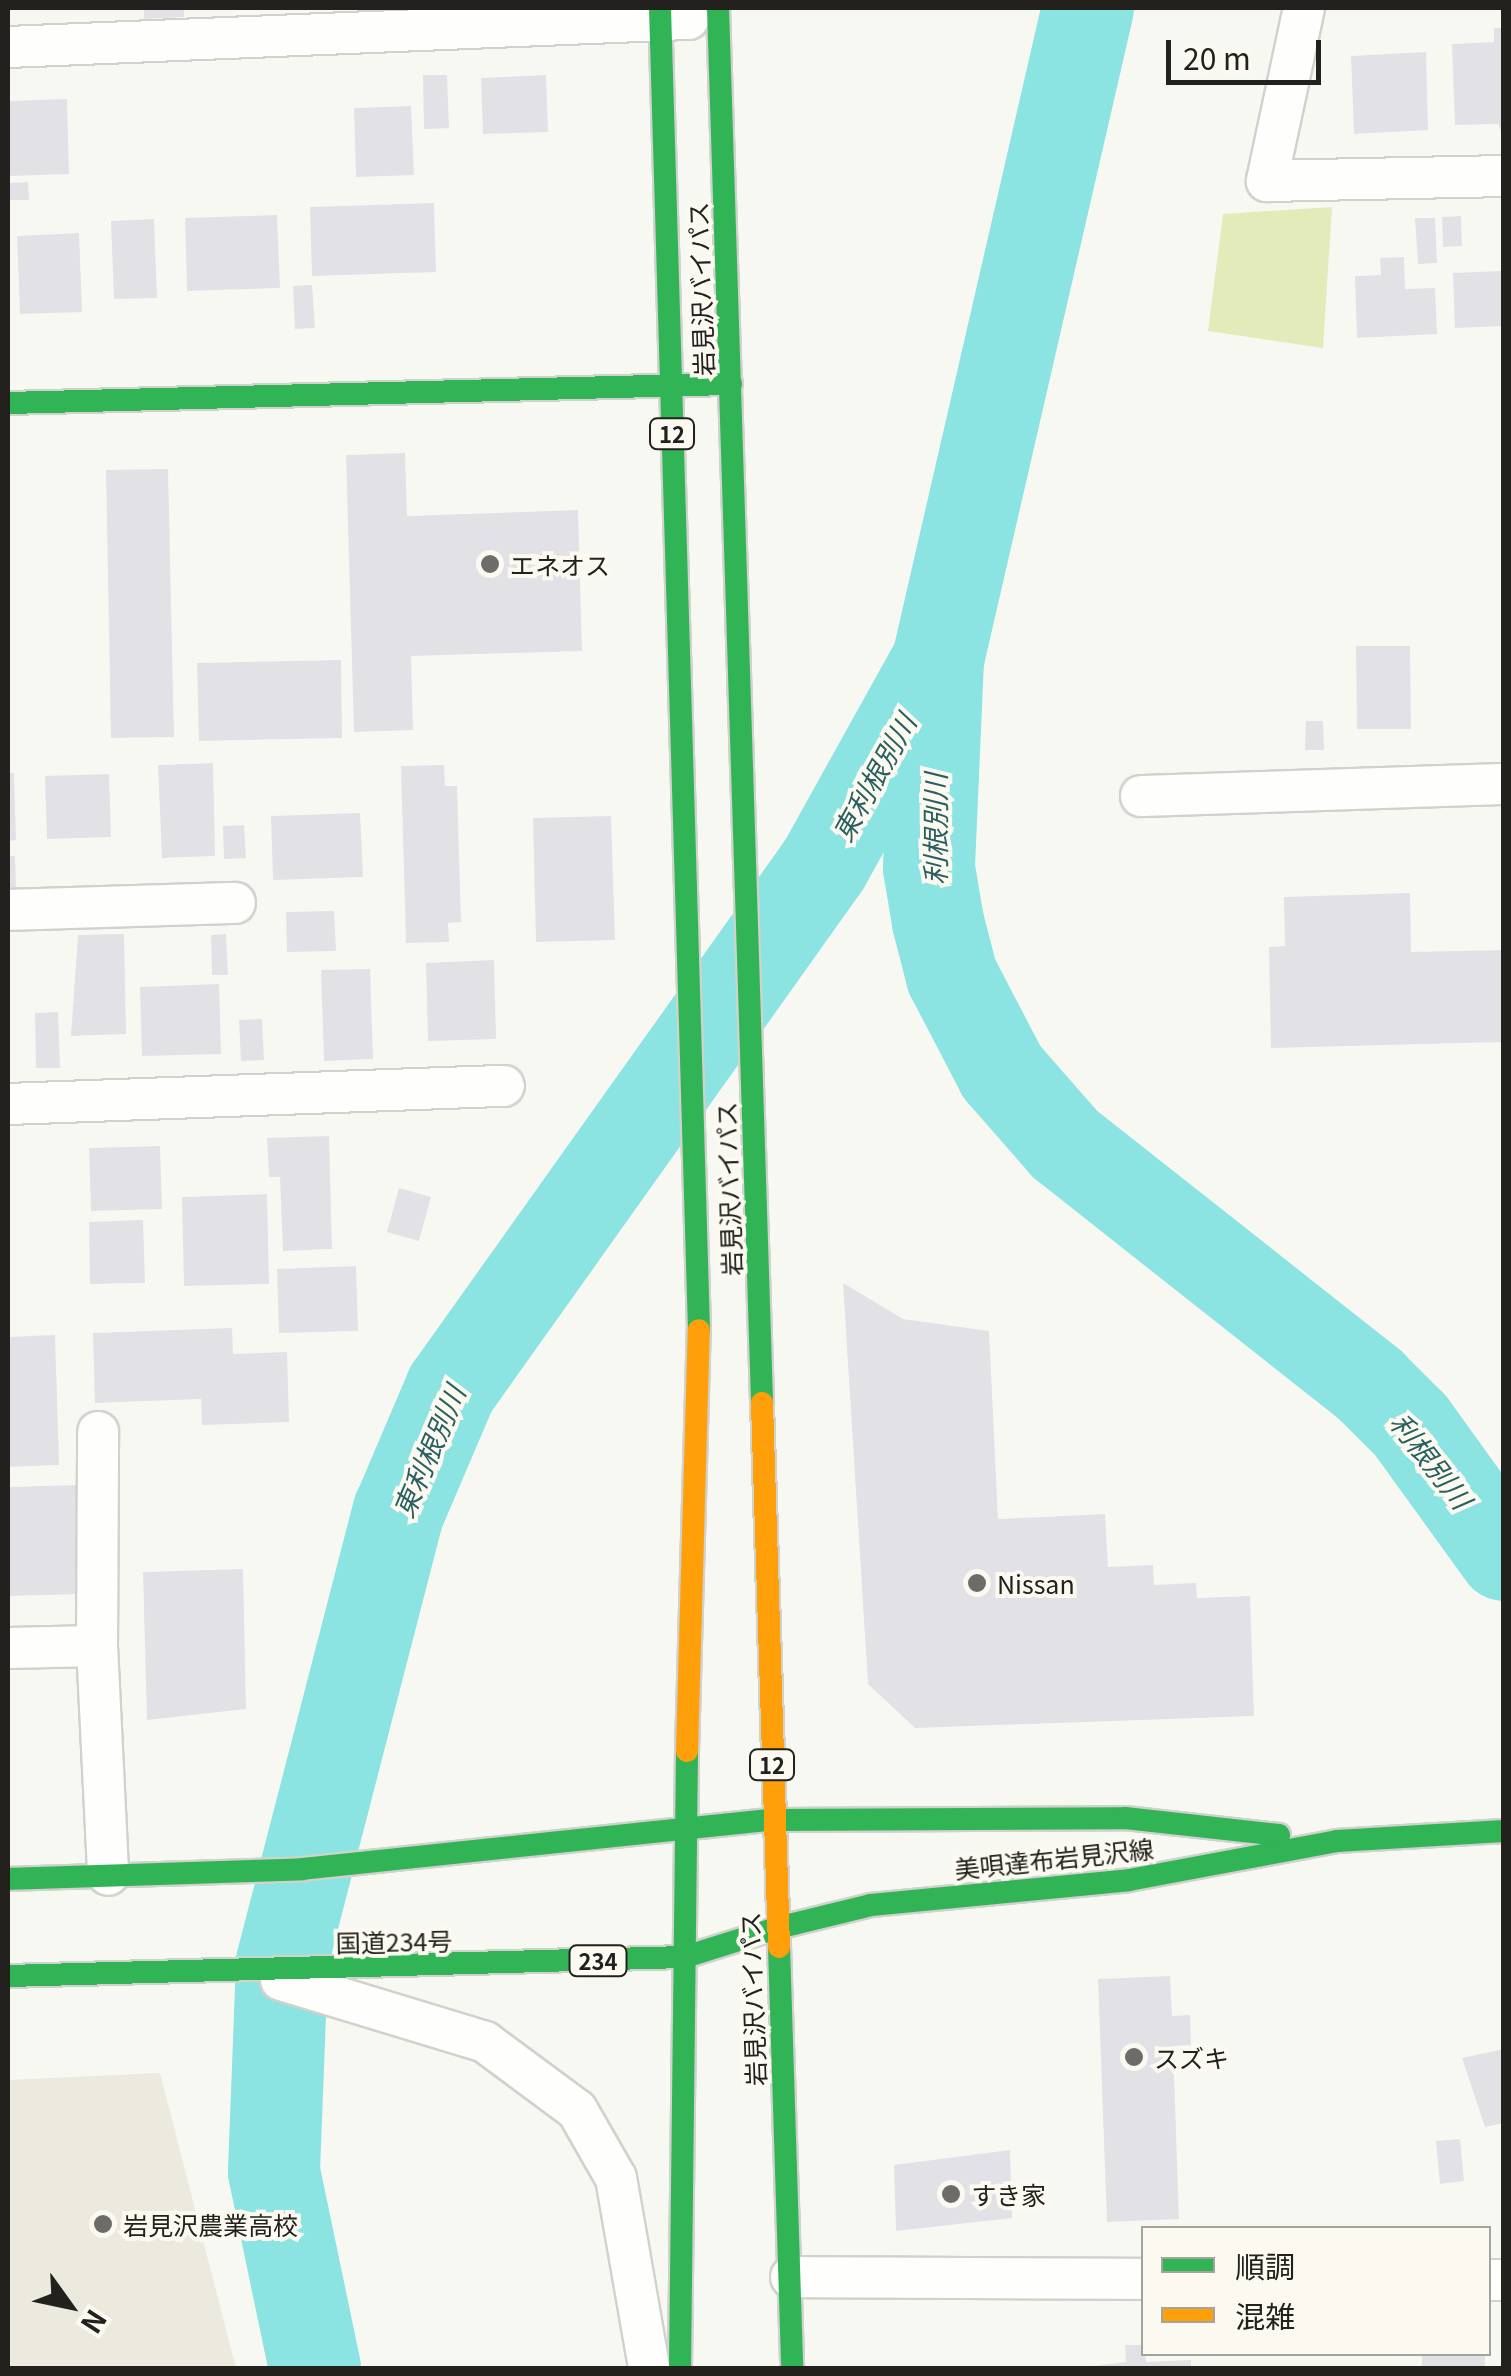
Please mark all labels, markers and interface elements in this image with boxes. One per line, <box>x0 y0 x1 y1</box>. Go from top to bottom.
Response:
scale bar <box>1171 20 1326 82</box>
text: 20 m <box>1183 35 1251 79</box>
street label: 岩見沢バイパス <box>682 201 718 377</box>
road number: 12 <box>647 417 697 451</box>
place label: エネオス <box>510 549 610 579</box>
marker: エネオス <box>479 553 501 575</box>
water label: 東利根別川 <box>824 708 922 846</box>
water label: 利根別川 <box>917 773 951 885</box>
street label: 岩見沢バイパス <box>710 1101 746 1277</box>
water label: 東利根別川 <box>385 1380 471 1522</box>
water label: 利根別川 <box>1384 1406 1480 1514</box>
place label: Nissan <box>997 1568 1075 1598</box>
marker: Nissan <box>966 1572 988 1594</box>
road number: 12 <box>747 1748 797 1782</box>
street label: 美唄達布岩見沢線 <box>953 1833 1155 1883</box>
street label: 岩見沢バイパス <box>734 1911 770 2087</box>
street label: 国道234号 <box>335 1925 453 1957</box>
road number: 234 <box>568 1944 628 1978</box>
place label: スズキ <box>1154 2042 1229 2072</box>
marker: スズキ <box>1123 2046 1145 2068</box>
place label: すき家 <box>971 2179 1046 2209</box>
marker: すき家 <box>940 2183 962 2205</box>
place label: 岩見沢農業高校 <box>123 2209 298 2239</box>
marker: 岩見沢農業高校 <box>92 2213 114 2235</box>
legend <box>1141 2226 1491 2356</box>
text: 順調 <box>1235 2243 1295 2287</box>
north arrow <box>20 2256 120 2356</box>
text: 混雑 <box>1235 2293 1295 2337</box>
text: N <box>73 2303 118 2342</box>

